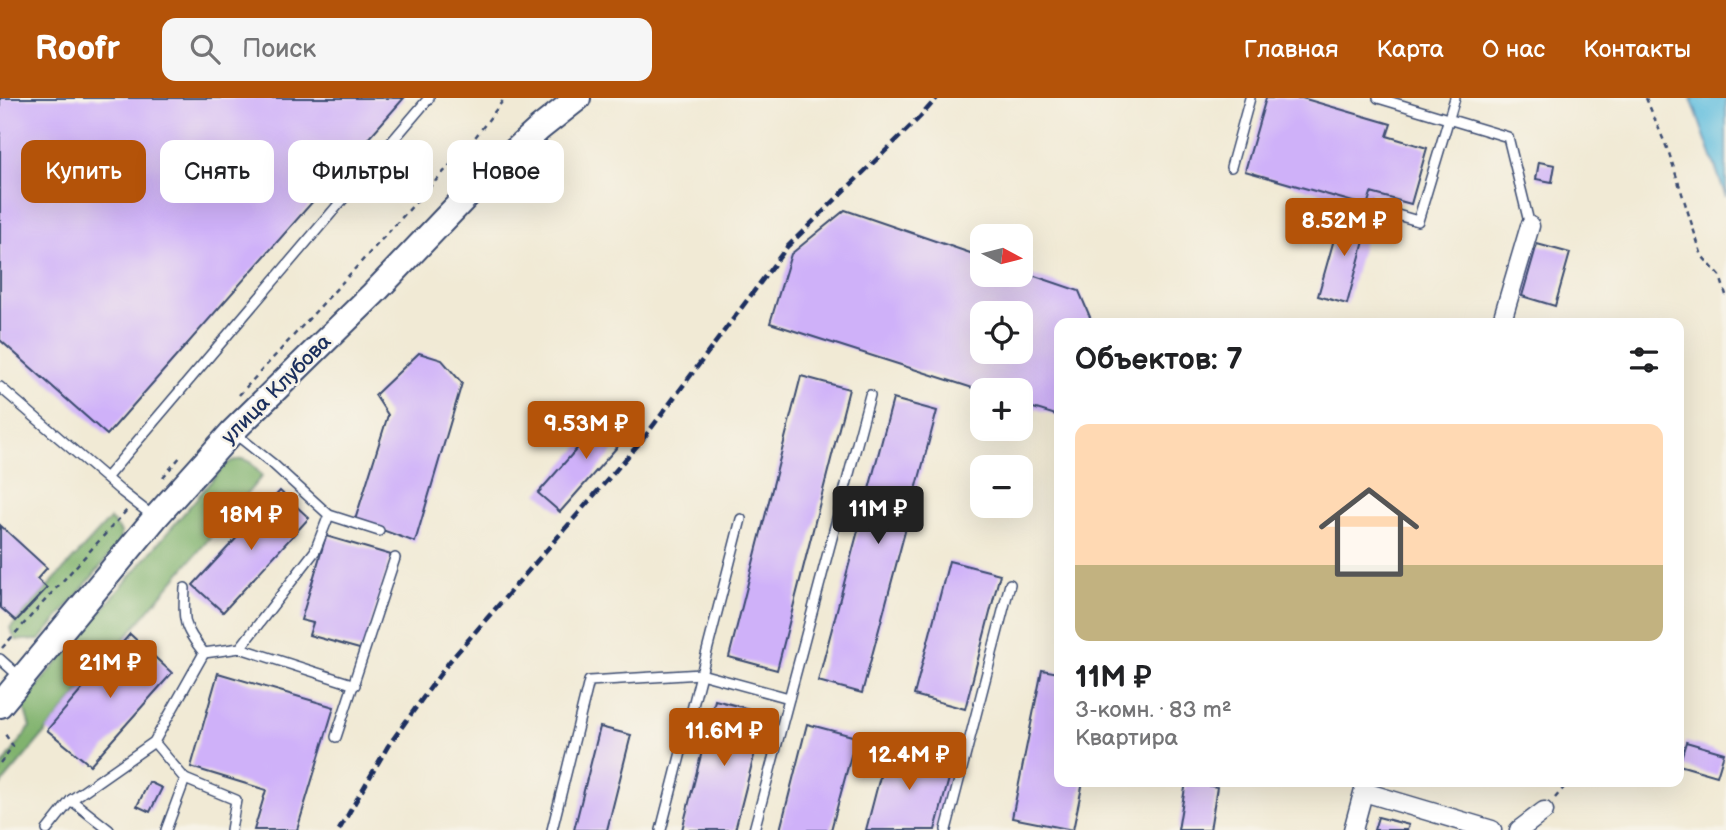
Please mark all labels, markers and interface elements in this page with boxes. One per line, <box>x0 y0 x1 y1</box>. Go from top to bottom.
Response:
search box <box>162 18 652 81</box>
text: Roofr <box>35 29 120 69</box>
icon: search <box>186 30 224 68</box>
text: Поиск <box>242 34 316 65</box>
text: Главная <box>1244 35 1338 64</box>
text: Карта <box>1376 35 1444 64</box>
text: О нас <box>1482 35 1545 64</box>
text: Контакты <box>1583 35 1691 64</box>
chip: Купить <box>21 140 146 203</box>
chip: Снять <box>160 140 274 203</box>
chip: Фильтры <box>288 140 433 203</box>
chip: Новое <box>447 140 564 203</box>
pin: 8.52M ₽ <box>1279 198 1409 258</box>
text: 8.52M ₽ <box>1301 207 1387 235</box>
north arrow <box>970 224 1032 287</box>
map controls <box>970 224 1033 518</box>
button: locate <box>970 301 1033 364</box>
street label: улица Клубова <box>216 329 337 449</box>
icon: filters <box>1625 341 1663 379</box>
text: Объектов: 7 <box>1075 342 1243 378</box>
button: + <box>970 378 1033 441</box>
pin: 9.53M ₽ <box>521 402 651 461</box>
text: 9.53M ₽ <box>544 410 628 438</box>
button: − <box>970 455 1033 518</box>
icon: home <box>1306 469 1432 595</box>
pin: 11M ₽ <box>829 486 927 546</box>
pin: 18M ₽ <box>202 492 300 552</box>
text: 11M ₽ <box>849 495 907 523</box>
text: 18M ₽ <box>220 501 282 529</box>
pin: 21M ₽ <box>61 640 159 700</box>
text: 21M ₽ <box>79 649 141 677</box>
text: 11M ₽ <box>1075 660 1152 696</box>
text: 3-комн. · 83 m² <box>1075 696 1232 724</box>
pin: 11.6M ₽ <box>659 708 789 768</box>
text: 11.6M ₽ <box>685 717 763 745</box>
text: Квартира <box>1075 724 1178 752</box>
pin: 12.4M ₽ <box>844 732 974 792</box>
text: 12.4M ₽ <box>868 741 950 769</box>

